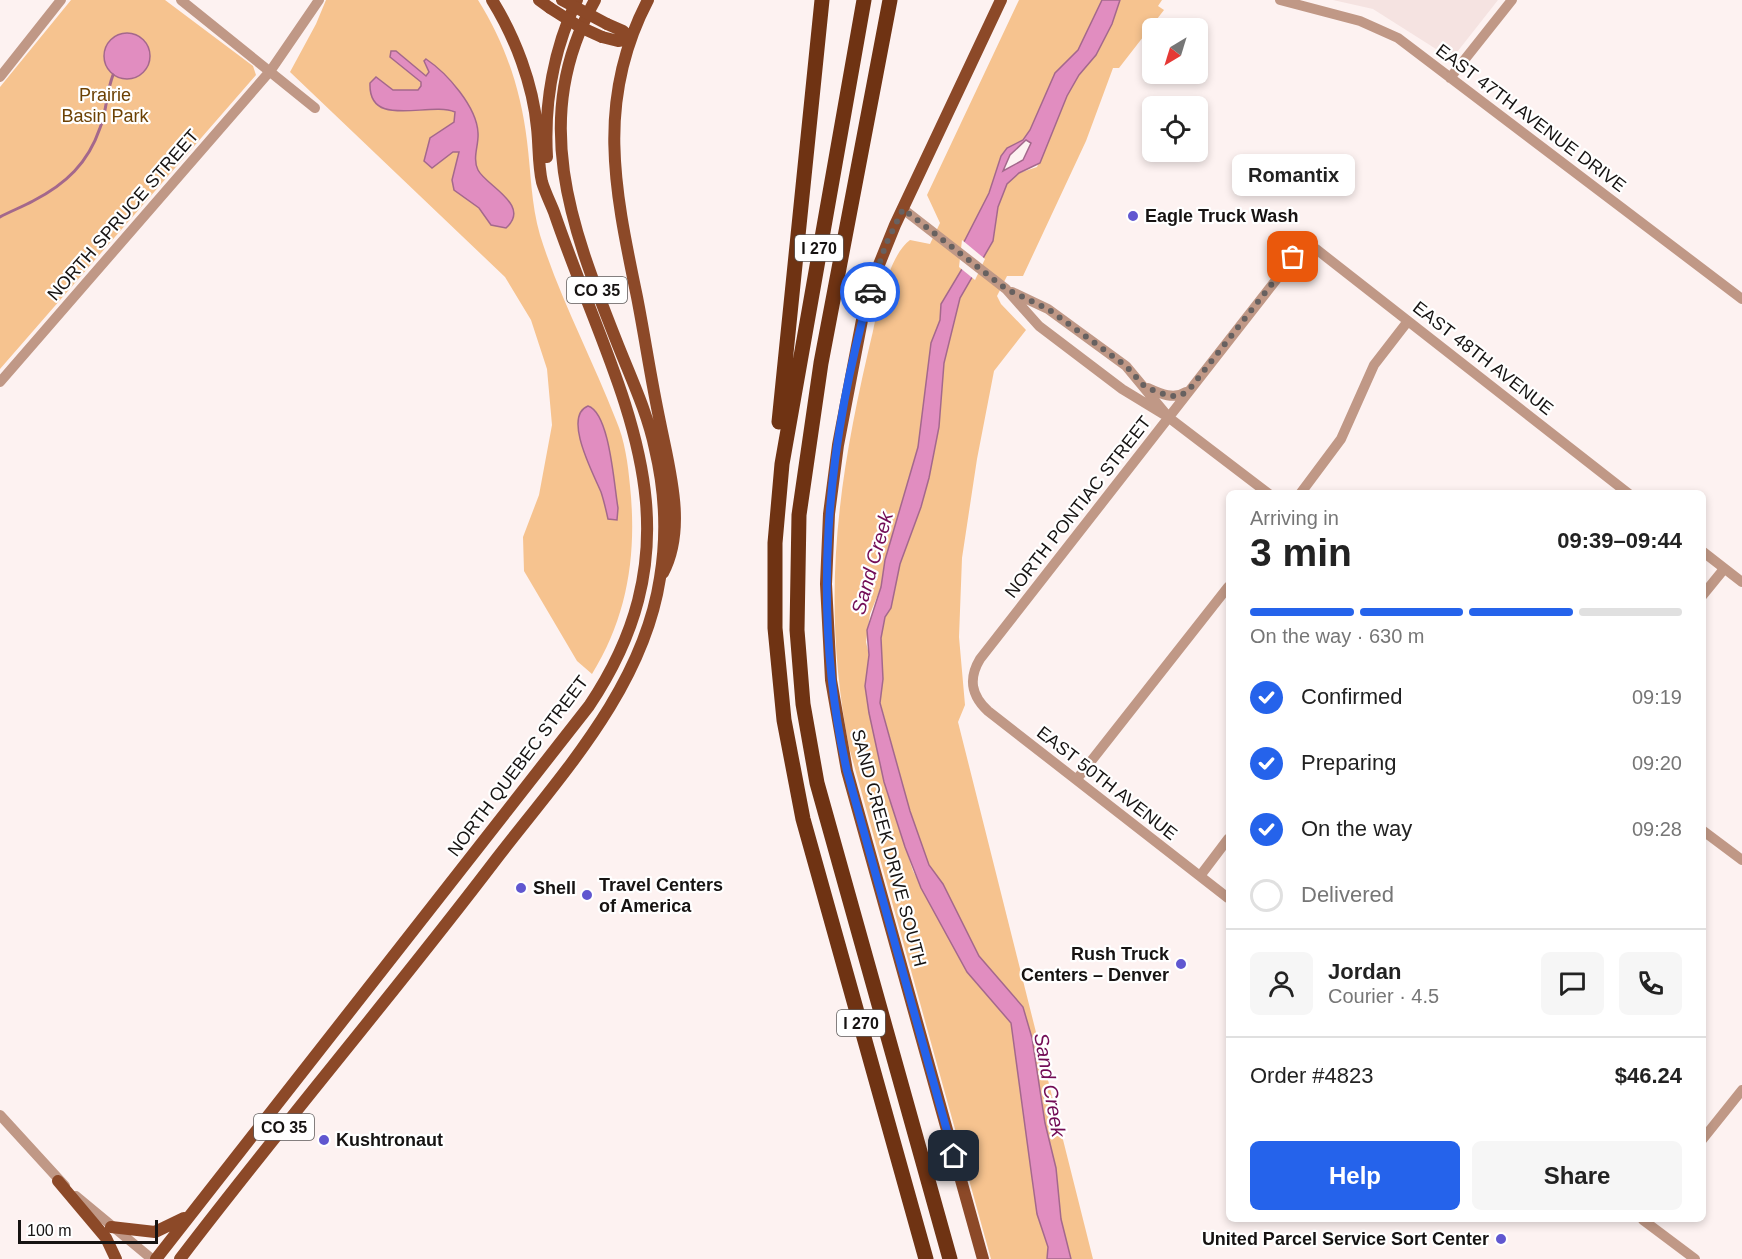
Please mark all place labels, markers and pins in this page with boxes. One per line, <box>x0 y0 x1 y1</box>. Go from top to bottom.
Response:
callout: Romantix <box>1232 155 1354 197</box>
place label: Eagle Truck Wash <box>1145 206 1298 226</box>
marker: Eagle Truck Wash <box>1126 209 1140 223</box>
pin <box>1267 231 1318 282</box>
place label: Travel Centers of America <box>599 875 723 916</box>
place label: Shell <box>533 878 576 898</box>
marker: Shell <box>514 881 528 895</box>
marker: Travel Centers of America <box>580 888 594 902</box>
place label: Rush Truck Centers – Denver <box>1021 944 1170 985</box>
marker: Rush Truck Centers – Denver <box>1174 957 1188 971</box>
place label: Kushtronaut <box>336 1130 443 1150</box>
pin <box>928 1130 979 1181</box>
marker: Kushtronaut <box>317 1133 331 1147</box>
place label: United Parcel Service Sort Center <box>1202 1229 1489 1249</box>
marker: United Parcel Service Sort Center <box>1494 1232 1508 1246</box>

